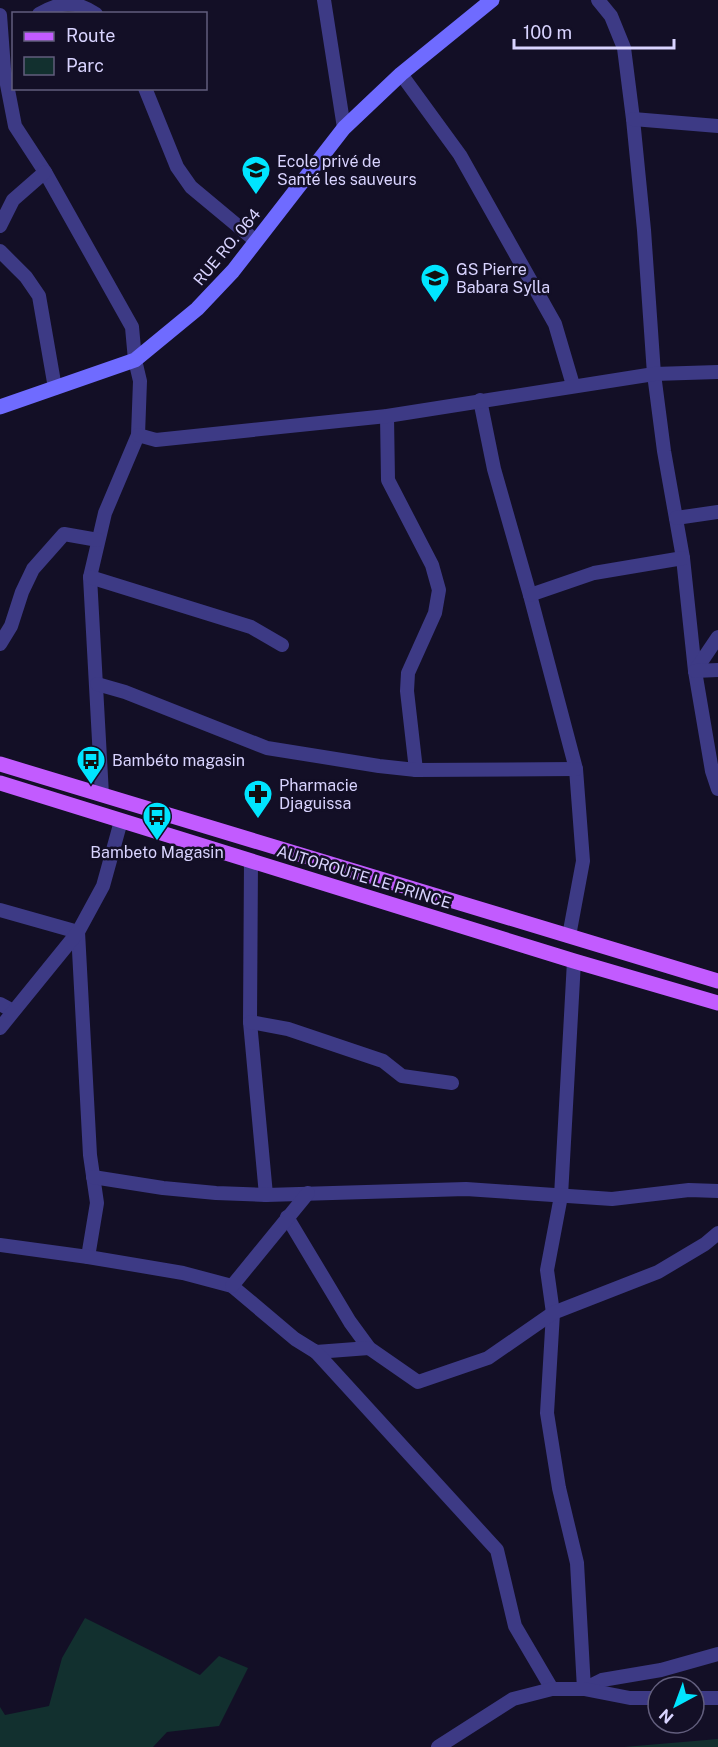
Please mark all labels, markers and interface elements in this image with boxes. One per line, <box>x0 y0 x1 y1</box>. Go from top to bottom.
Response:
legend <box>12 12 207 90</box>
scale bar <box>514 12 674 50</box>
text: 100 m <box>523 22 572 43</box>
text: Route <box>66 25 115 46</box>
text: Parc <box>66 55 104 76</box>
place label: Ecole privé de Santé les sauveurs <box>277 152 417 189</box>
school or university icon: Ecole privé de Santé les sauveurs <box>240 154 272 196</box>
street label: RUE RO. 064 <box>189 205 265 289</box>
place label: GS Pierre Babara Sylla <box>456 260 550 297</box>
school or university icon: GS Pierre Babara Sylla <box>419 262 451 304</box>
bus stop icon: Bambéto magasin <box>75 744 107 786</box>
place label: Bambéto magasin <box>112 751 245 770</box>
place label: Pharmacie Djaguissa <box>279 776 358 813</box>
pharmacy icon: Pharmacie Djaguissa <box>242 778 274 820</box>
bus stop icon: Bambeto Magasin <box>141 800 173 842</box>
street label: AUTOROUTE LE PRINCE <box>274 841 454 913</box>
place label: Bambeto Magasin <box>90 843 224 862</box>
north arrow <box>646 1675 706 1735</box>
text: N <box>656 1705 677 1727</box>

